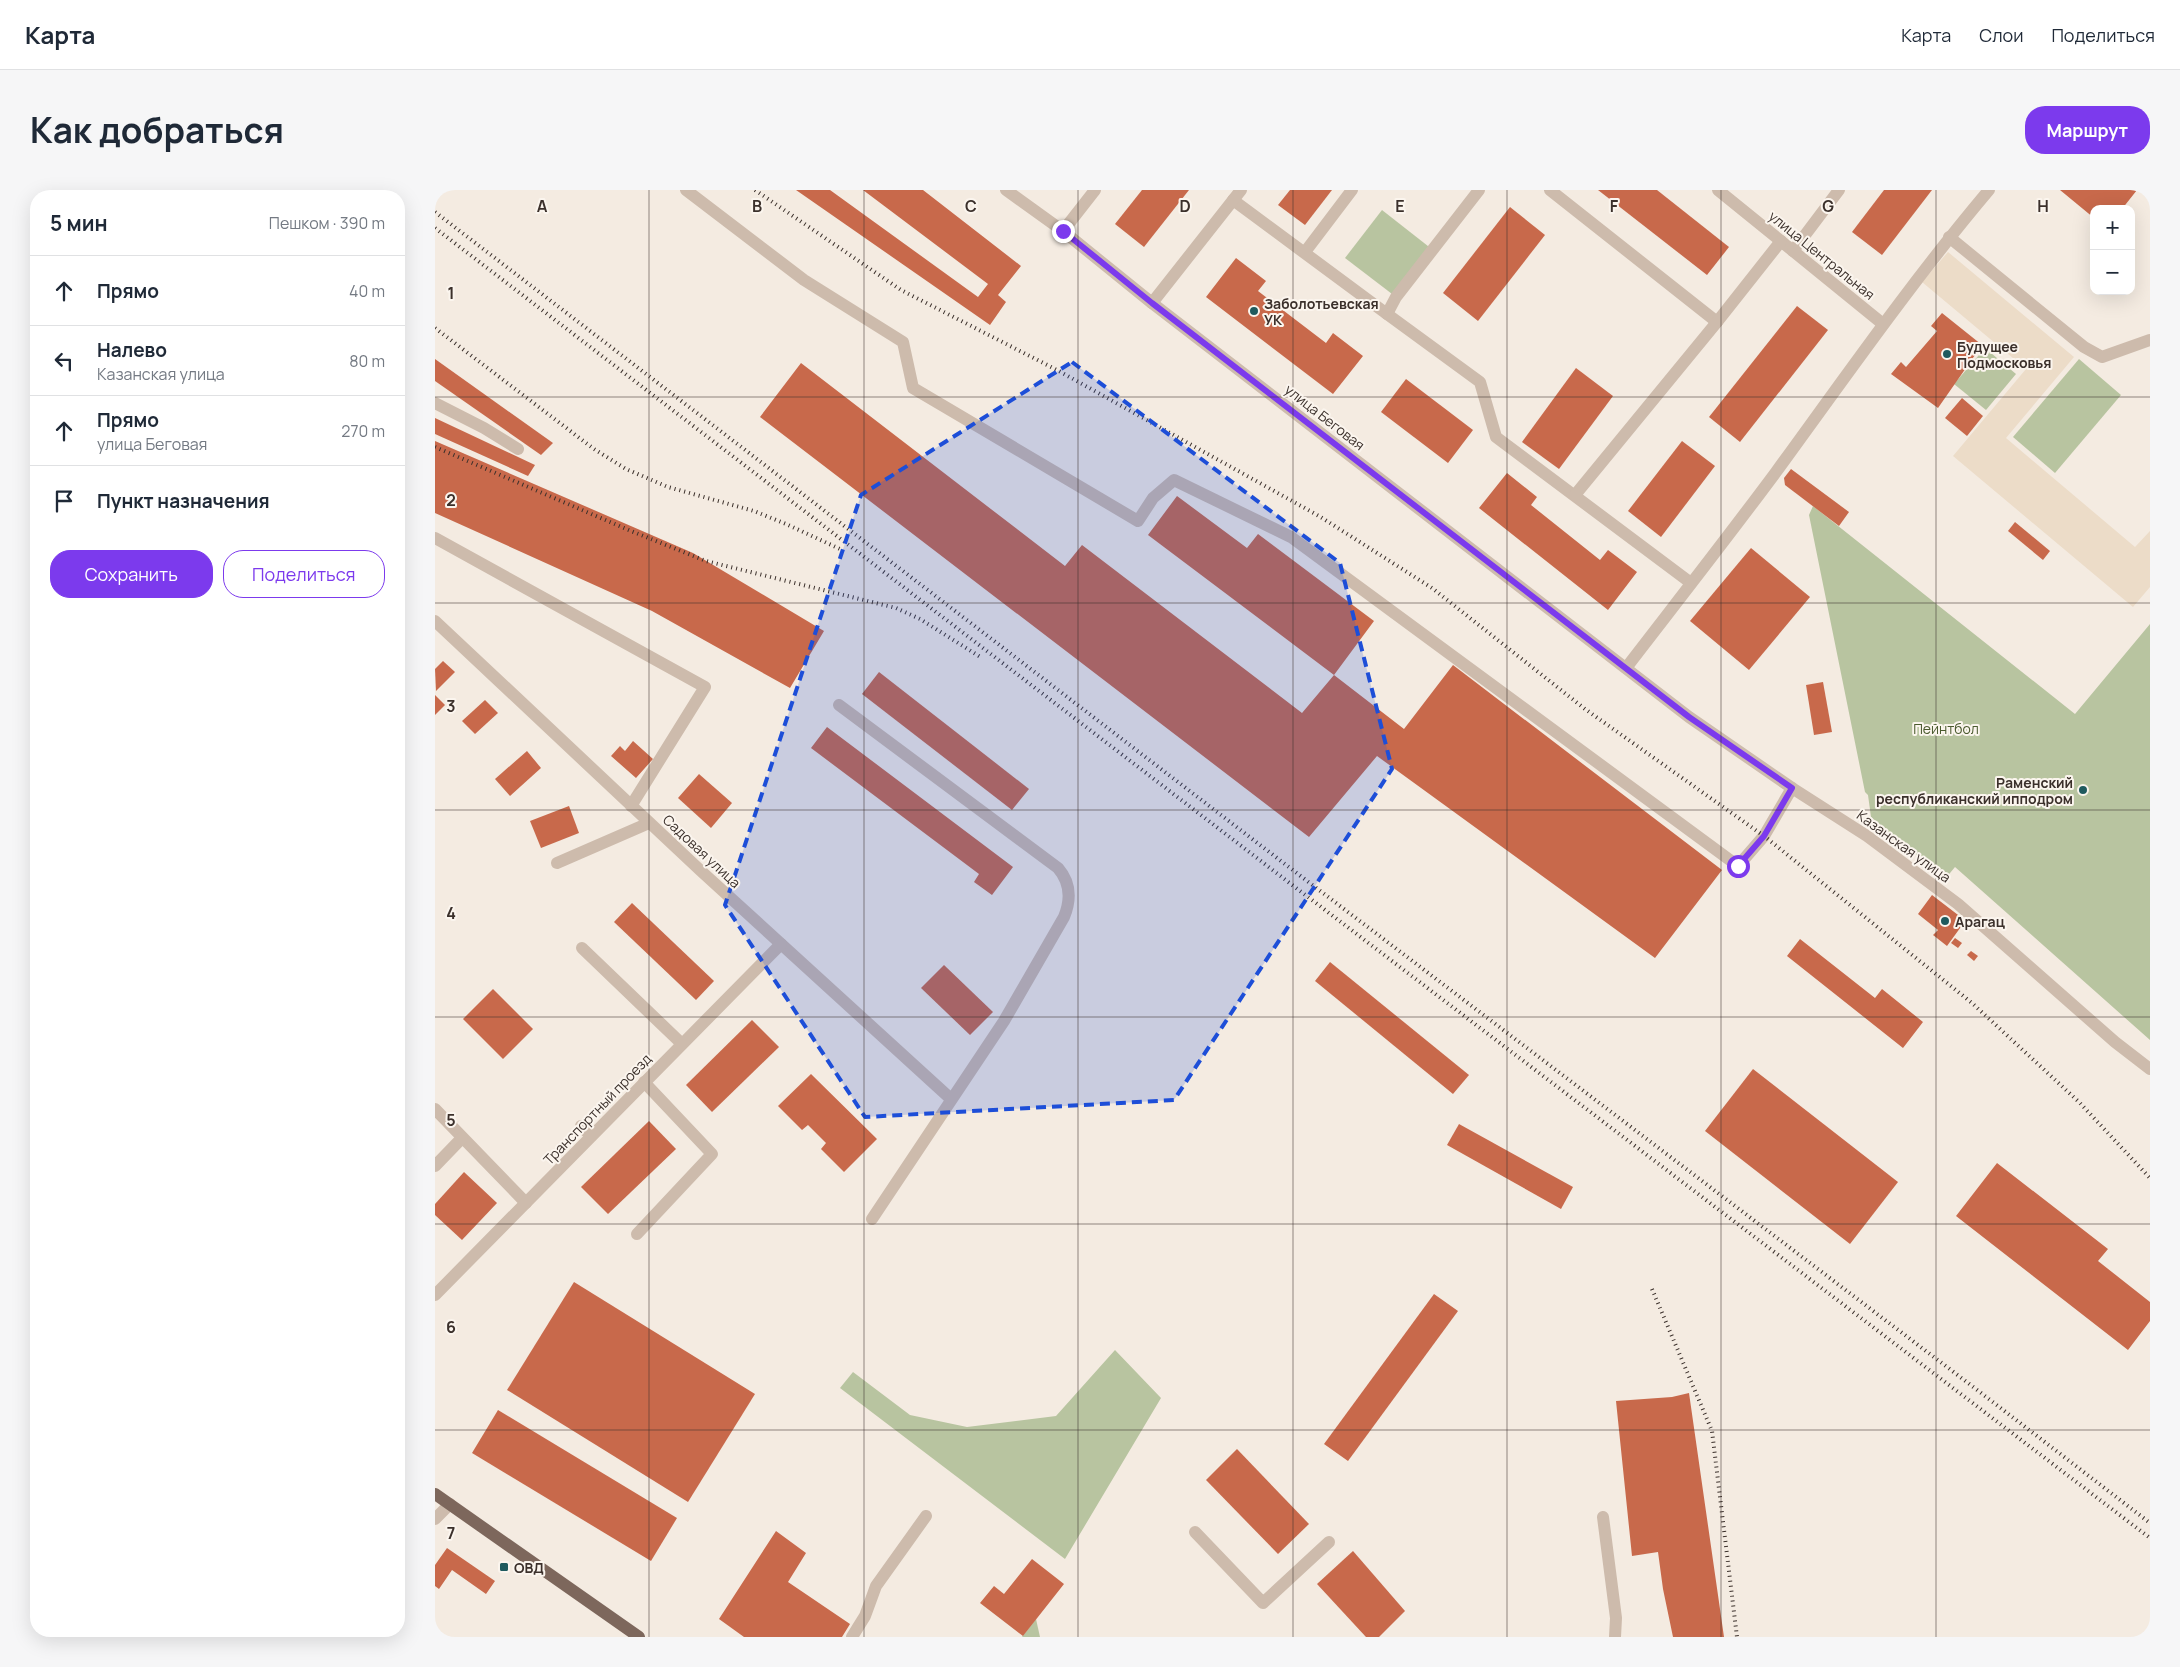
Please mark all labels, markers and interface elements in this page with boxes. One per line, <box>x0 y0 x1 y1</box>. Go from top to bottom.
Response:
text: Карта <box>25 18 95 51</box>
text: Карта <box>1901 23 1951 47</box>
text: Слои <box>1979 23 2023 47</box>
text: Поделиться <box>2051 23 2155 47</box>
text: Как добраться <box>30 106 284 154</box>
button: Маршрут <box>2025 106 2150 154</box>
text: A <box>537 195 548 217</box>
text: B <box>752 195 762 217</box>
text: C <box>965 195 977 217</box>
text: D <box>1179 195 1191 217</box>
text: E <box>1395 195 1405 217</box>
text: F <box>1610 195 1619 217</box>
text: G <box>1822 195 1834 217</box>
text: H <box>2037 195 2049 217</box>
map controls <box>2090 205 2135 295</box>
button: + <box>2090 205 2135 250</box>
street label: улица Центральная <box>1765 206 1879 304</box>
text: 5 мин <box>50 209 108 237</box>
text: Пешком · 390 m <box>269 212 385 234</box>
route end <box>1052 220 1075 243</box>
button: − <box>2090 250 2135 295</box>
icon: ahead <box>50 277 78 305</box>
text: Прямо <box>97 278 159 304</box>
text: 40 m <box>349 280 385 302</box>
text: 1 <box>447 282 455 304</box>
place label: Заболотьевская УК <box>1264 294 1379 329</box>
marker: Заболотьевская УК <box>1248 305 1260 317</box>
text: Налево <box>97 337 167 363</box>
place label: Будущее Подмосковья <box>1957 337 2052 372</box>
icon: left <box>50 347 78 375</box>
marker: Будущее Подмосковья <box>1941 348 1953 360</box>
text: 80 m <box>349 350 385 372</box>
text: Казанская улица <box>97 363 225 385</box>
street label: улица Беговая <box>1281 380 1369 454</box>
text: Прямо <box>97 407 159 433</box>
icon: ahead <box>50 417 78 445</box>
text: 270 m <box>341 420 385 442</box>
text: улица Беговая <box>97 433 207 455</box>
icon: arrive <box>50 487 78 515</box>
text: Пункт назначения <box>97 488 270 514</box>
text: 2 <box>446 489 456 511</box>
button: Сохранить <box>50 550 213 598</box>
button: Поделиться <box>223 550 385 598</box>
text: 3 <box>446 695 456 717</box>
park label: Пейнтбол <box>1913 719 1979 738</box>
place label: Раменский республиканский ипподром <box>1876 773 2073 808</box>
marker: Раменский республиканский ипподром <box>2077 784 2089 796</box>
street label: Казанская улица <box>1853 805 1955 887</box>
street label: Садовая улица <box>659 810 745 892</box>
route start <box>1727 855 1750 878</box>
text: 4 <box>446 902 456 924</box>
place label: Арагац <box>1955 912 2005 931</box>
marker: Арагац <box>1939 915 1951 927</box>
street label: Транспортный проезд <box>539 1049 655 1169</box>
text: 5 <box>446 1109 456 1131</box>
text: 6 <box>446 1316 456 1338</box>
text: 7 <box>447 1522 455 1544</box>
place label: ОВД <box>514 1558 544 1577</box>
marker: ОВД <box>498 1561 510 1573</box>

